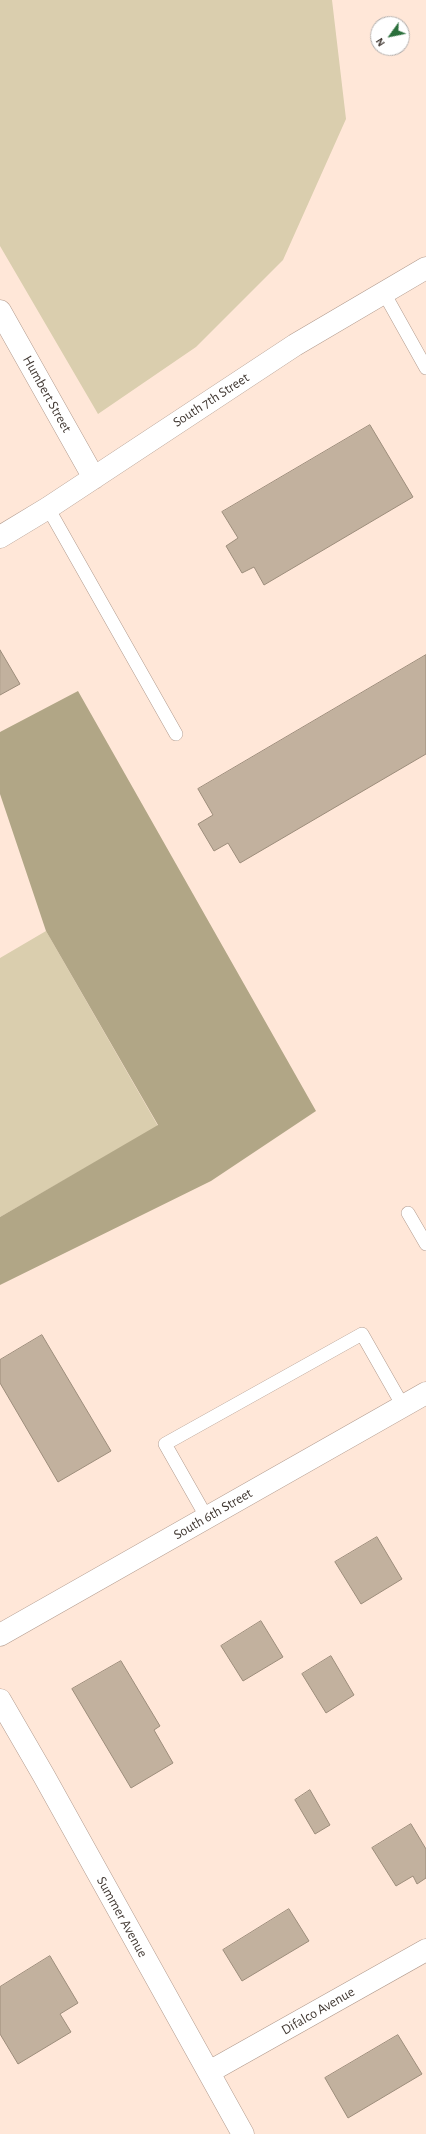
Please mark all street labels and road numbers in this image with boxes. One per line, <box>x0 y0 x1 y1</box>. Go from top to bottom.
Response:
street label: Humbert Street <box>19 353 75 435</box>
street label: South 7th Street <box>170 369 252 431</box>
street label: South 6th Street <box>171 1485 255 1543</box>
street label: Summer Avenue <box>93 1874 151 1960</box>
street label: Difalco Avenue <box>278 1983 358 2039</box>

